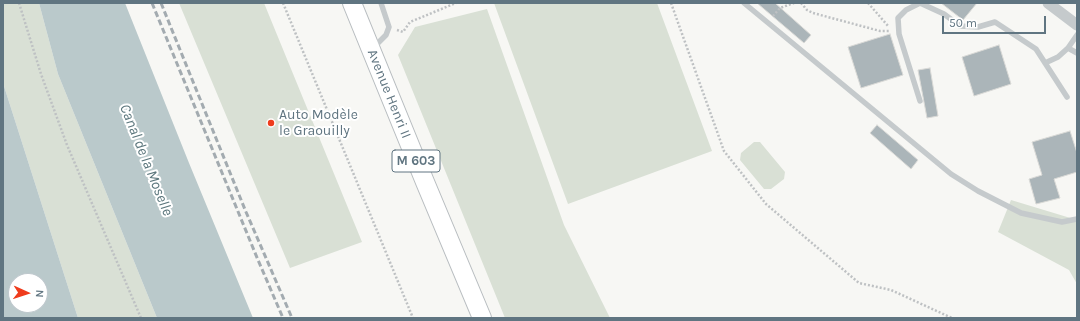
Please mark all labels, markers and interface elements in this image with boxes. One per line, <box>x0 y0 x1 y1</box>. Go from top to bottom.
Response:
scale bar <box>944 8 1048 34</box>
text: 50 m <box>949 16 977 30</box>
street label: Avenue Henri II <box>363 47 415 141</box>
water label: Canal de la Moselle <box>115 102 177 218</box>
place label: Auto Modèle le Graouilly <box>279 107 358 140</box>
marker: Auto Modèle le Graouilly <box>266 118 276 128</box>
road number: M 603 <box>392 150 440 172</box>
north arrow <box>8 273 48 313</box>
text: N <box>33 289 46 298</box>

